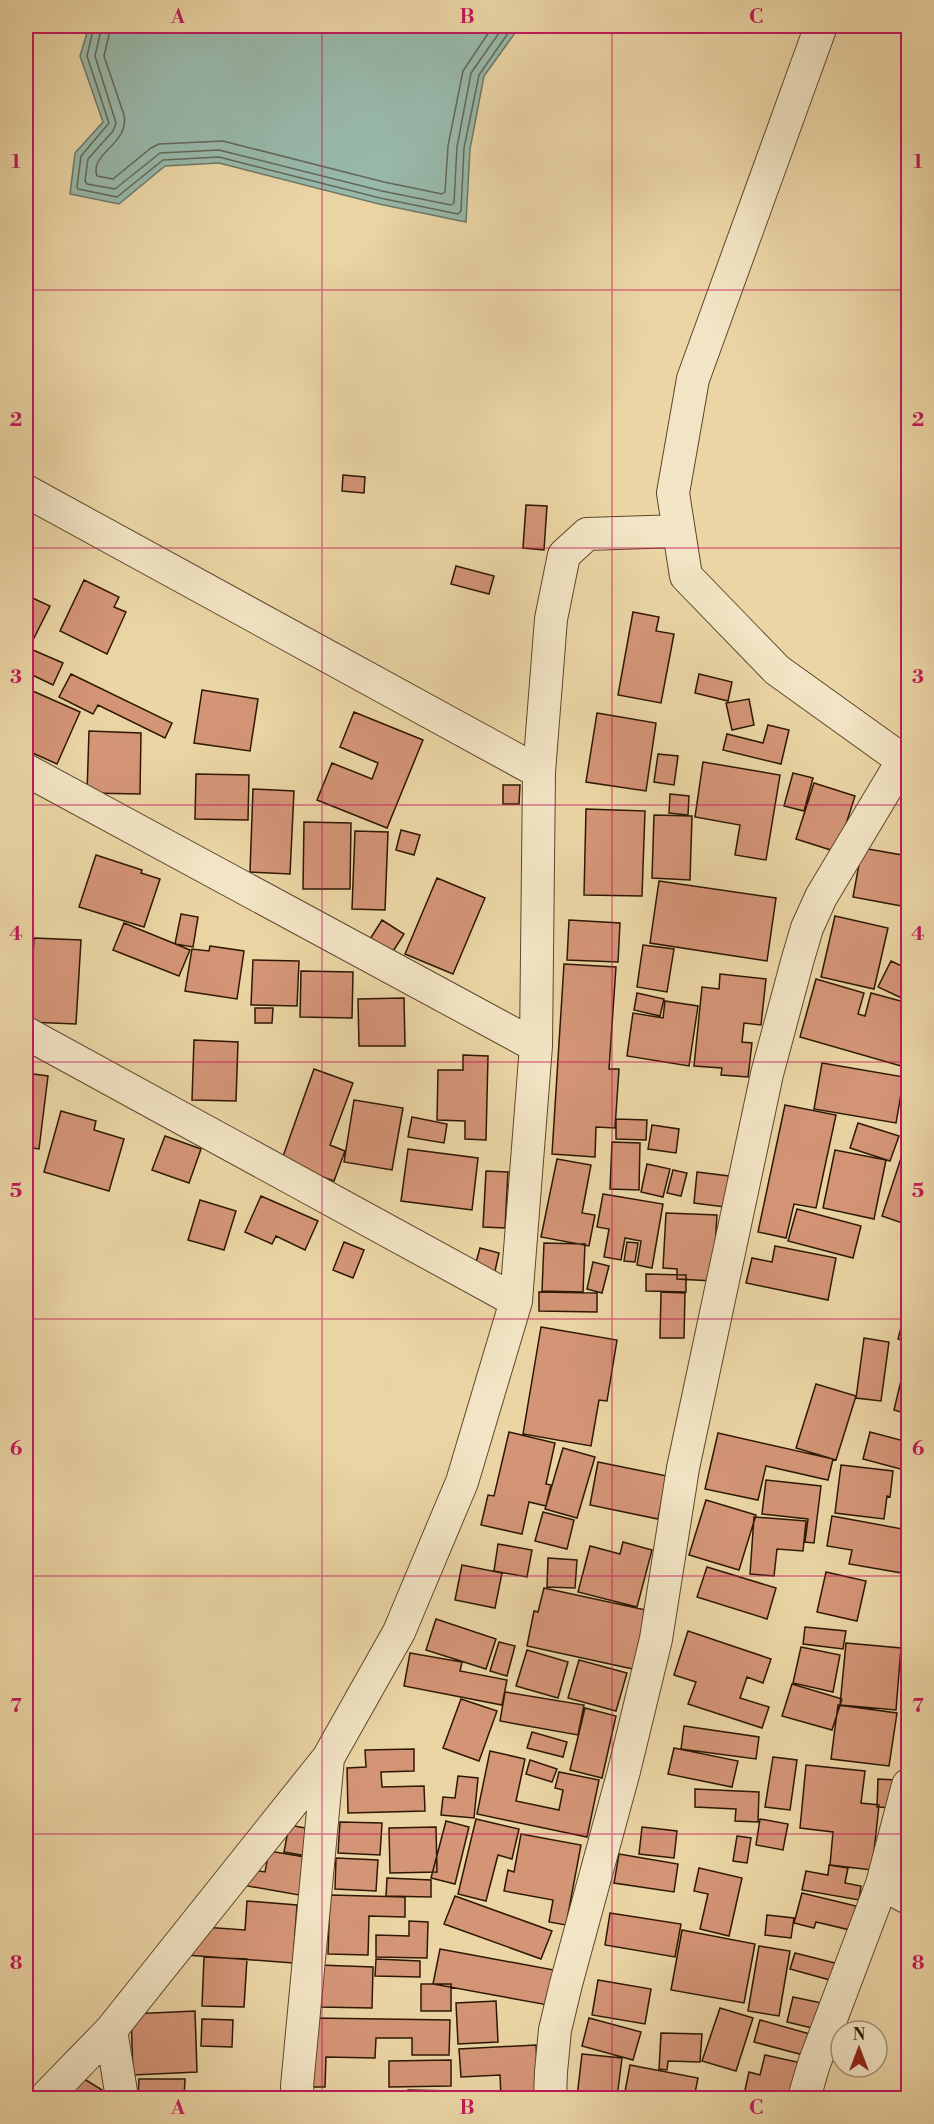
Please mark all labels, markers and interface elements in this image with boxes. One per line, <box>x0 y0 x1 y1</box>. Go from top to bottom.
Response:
text: A <box>170 5 186 30</box>
text: B <box>459 5 475 30</box>
text: C <box>749 5 763 30</box>
text: 1 <box>11 150 21 175</box>
text: 1 <box>913 150 923 175</box>
text: 2 <box>10 408 22 433</box>
text: 2 <box>912 408 924 433</box>
text: 3 <box>10 665 22 690</box>
text: 3 <box>912 665 924 690</box>
text: 4 <box>9 922 23 947</box>
text: 4 <box>911 922 925 947</box>
text: 5 <box>10 1179 22 1204</box>
text: 5 <box>912 1179 924 1204</box>
text: 6 <box>10 1437 23 1462</box>
text: 6 <box>912 1437 925 1462</box>
text: 7 <box>10 1694 22 1719</box>
text: 7 <box>912 1694 924 1719</box>
text: 8 <box>10 1951 23 1976</box>
text: 8 <box>912 1951 925 1976</box>
north arrow <box>829 2019 889 2079</box>
text: N <box>853 2025 866 2045</box>
text: A <box>170 2096 186 2121</box>
text: B <box>459 2096 475 2121</box>
text: C <box>749 2096 763 2121</box>

